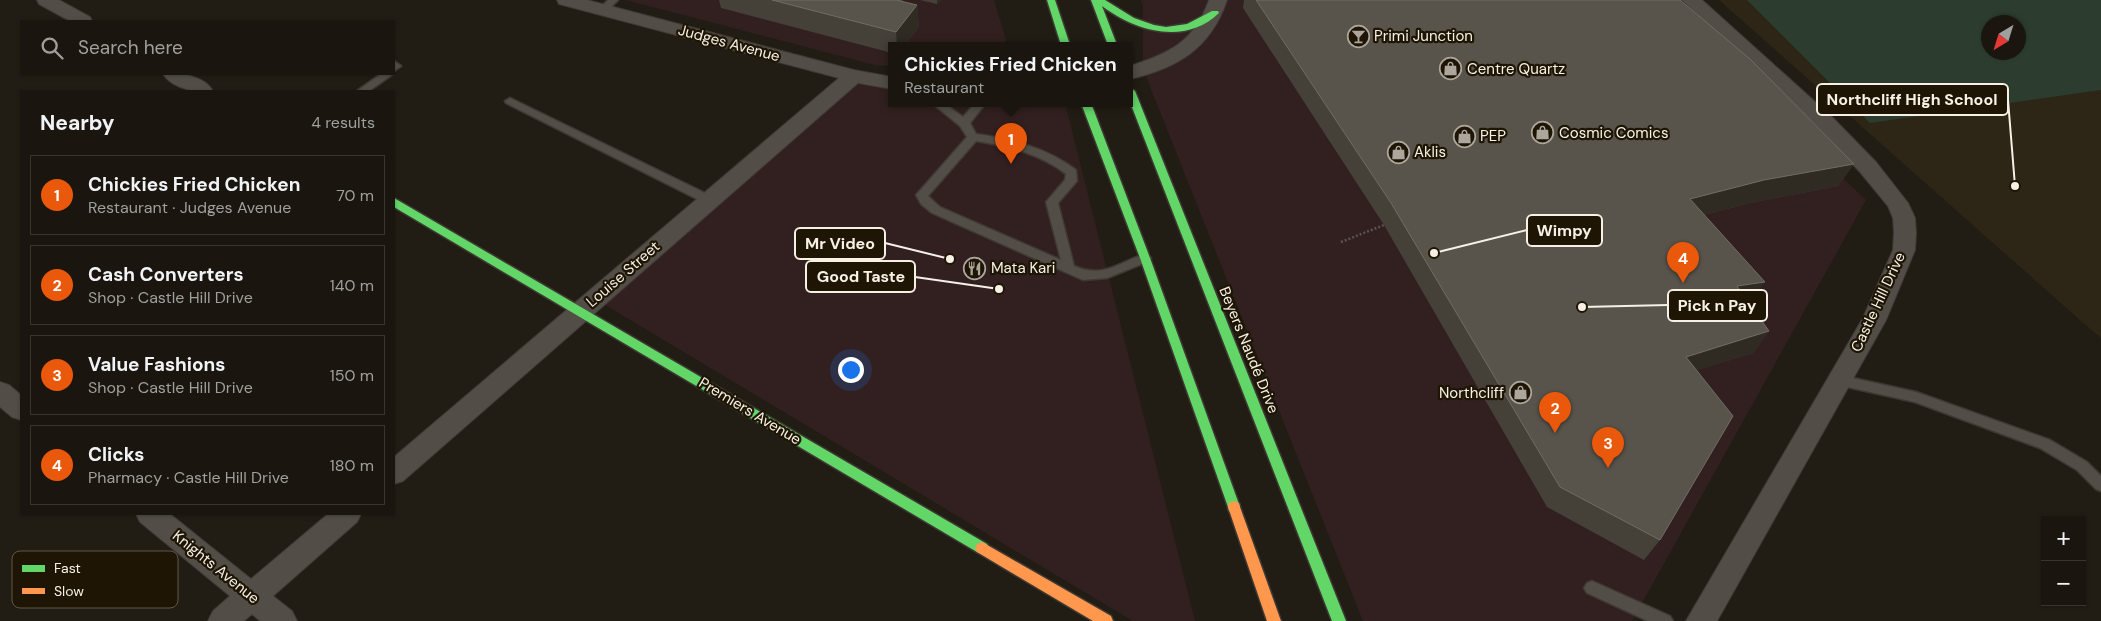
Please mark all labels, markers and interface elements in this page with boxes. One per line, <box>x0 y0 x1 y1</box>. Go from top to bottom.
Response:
north arrow <box>1981 15 2026 60</box>
search box <box>20 20 395 75</box>
street label: Judges Avenue <box>676 20 782 66</box>
bar icon: Primi Junction <box>1346 24 1370 48</box>
place label: Primi Junction <box>1374 26 1473 46</box>
icon: search <box>38 34 66 62</box>
text: Search here <box>78 35 183 60</box>
popup <box>888 42 1133 107</box>
text: Chickies Fried Chicken <box>904 52 1117 77</box>
shop icon: Centre Quartz <box>1439 57 1463 81</box>
place label: Centre Quartz <box>1467 59 1565 79</box>
text: Restaurant <box>904 77 984 98</box>
callout: Northcliff High School <box>1817 84 2008 115</box>
text: Northcliff High School <box>1827 89 1997 110</box>
text: Nearby <box>40 109 114 137</box>
text: 4 results <box>311 112 375 133</box>
shop icon: Cosmic Comics <box>1531 121 1555 145</box>
pin: 1 <box>995 123 1027 164</box>
place label: Cosmic Comics <box>1559 123 1668 143</box>
shop icon: PEP <box>1452 124 1476 148</box>
place label: PEP <box>1480 126 1506 146</box>
shop icon: Aklis <box>1386 140 1410 164</box>
place label: Aklis <box>1414 142 1446 162</box>
text: Chickies Fried Chicken <box>88 172 300 197</box>
text: 1 <box>54 185 60 206</box>
text: 70 m <box>336 185 374 206</box>
text: Restaurant · Judges Avenue <box>88 197 291 218</box>
callout: Wimpy <box>1527 215 1602 246</box>
text: Wimpy <box>1536 220 1592 241</box>
callout: Mr Video <box>795 228 885 259</box>
text: Mr Video <box>805 233 875 254</box>
street label: Louise Street <box>582 236 664 311</box>
pin: 4 <box>1667 242 1699 283</box>
street label: Castle Hill Drive <box>1846 249 1910 355</box>
restaurant icon: Mata Kari <box>963 256 987 280</box>
place label: Mata Kari <box>991 258 1055 278</box>
callout: Good Taste <box>806 261 915 292</box>
text: Cash Converters <box>88 262 244 287</box>
text: Good Taste <box>817 266 905 287</box>
text: 2 <box>52 275 62 296</box>
text: 140 m <box>330 275 374 296</box>
street label: Beyers Naudé Drive <box>1214 284 1284 416</box>
text: Shop · Castle Hill Drive <box>88 287 253 308</box>
callout: Pick n Pay <box>1668 290 1767 321</box>
text: Pick n Pay <box>1678 295 1757 316</box>
text: Value Fashions <box>88 352 225 377</box>
your location <box>838 357 864 383</box>
text: 3 <box>52 365 62 386</box>
text: 150 m <box>330 365 374 386</box>
street label: Premiers Avenue <box>695 373 805 449</box>
text: Shop · Castle Hill Drive <box>88 377 253 398</box>
shop icon: Northcliff <box>1508 381 1532 405</box>
place label: Northcliff <box>1439 383 1504 403</box>
pin: 2 <box>1539 392 1571 433</box>
pin: 3 <box>1592 427 1624 468</box>
text: Clicks <box>88 442 144 467</box>
text: 4 <box>52 455 62 476</box>
text: 180 m <box>330 455 374 476</box>
text: Pharmacy · Castle Hill Drive <box>88 467 289 488</box>
map controls <box>2041 516 2086 606</box>
button: + <box>2041 516 2086 561</box>
street label: Knights Avenue <box>168 526 264 608</box>
legend <box>12 551 178 608</box>
text: Fast <box>54 559 81 577</box>
button: − <box>2041 561 2086 606</box>
text: Slow <box>54 582 84 600</box>

